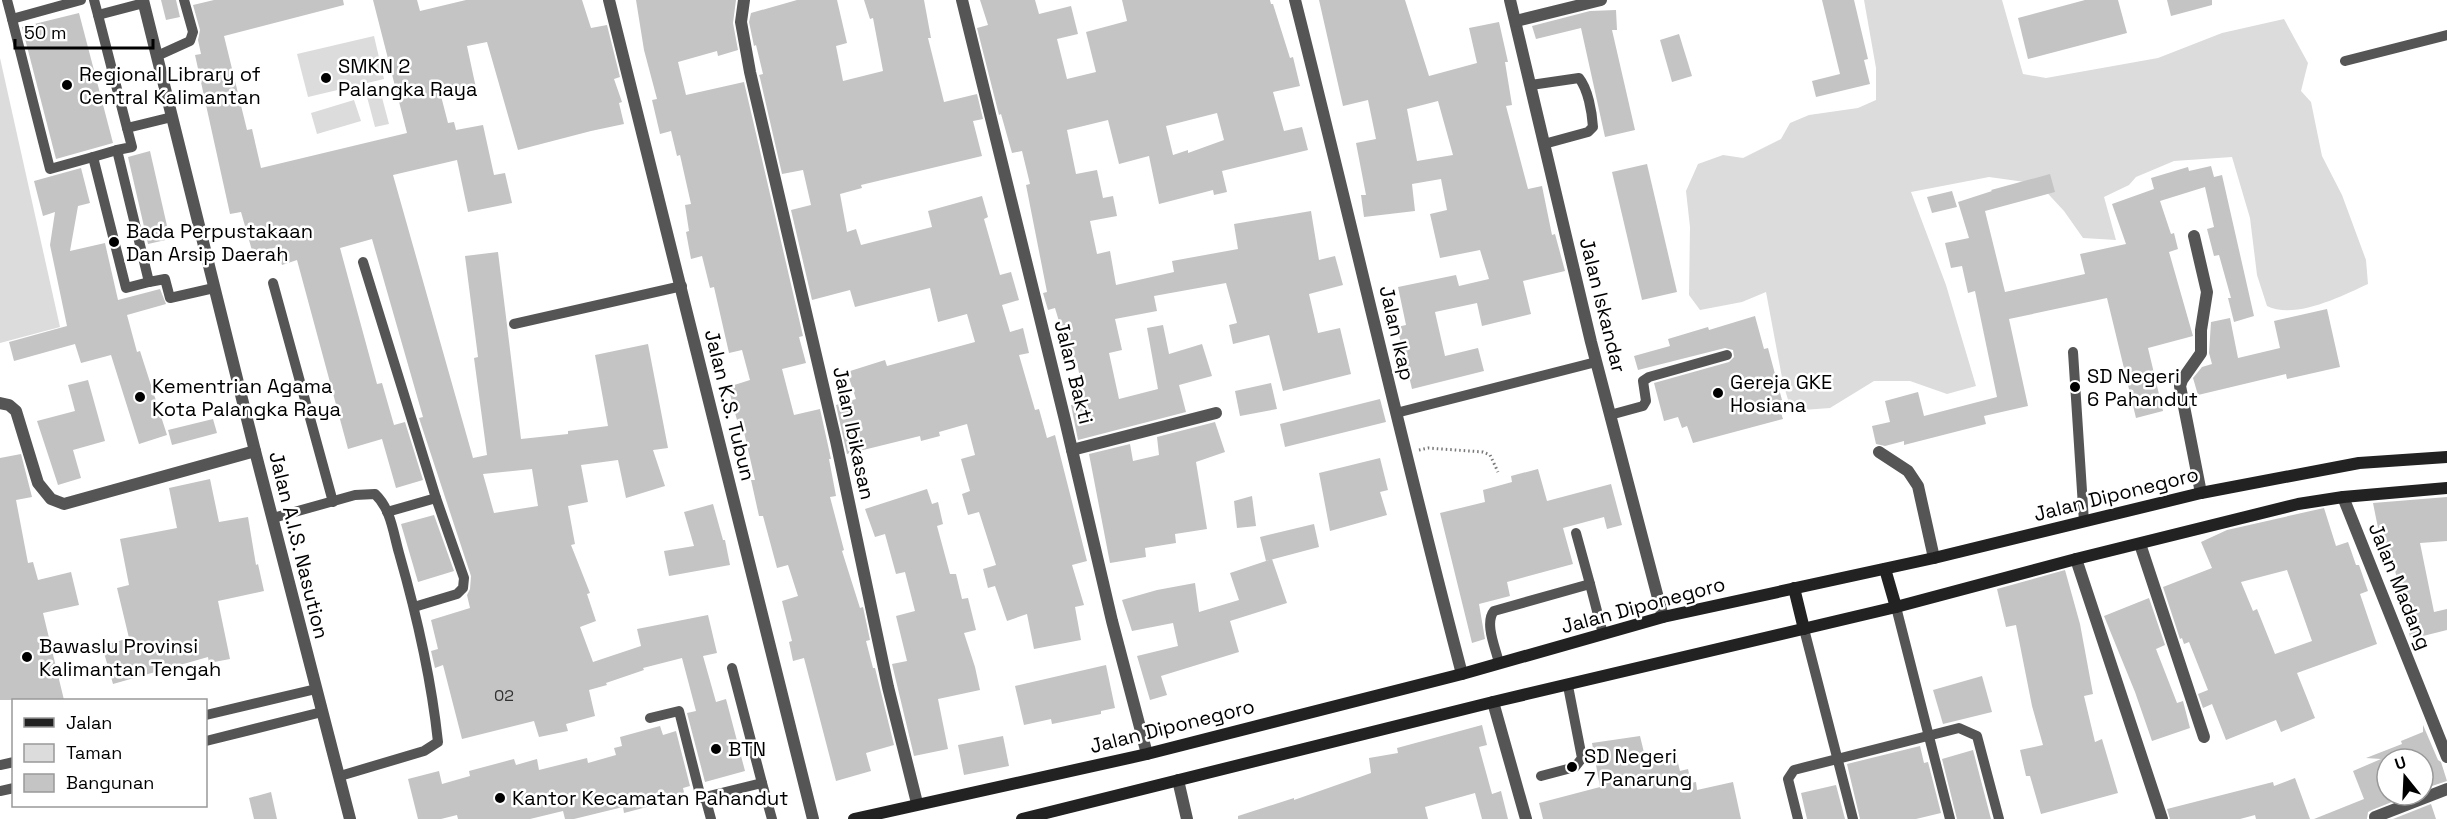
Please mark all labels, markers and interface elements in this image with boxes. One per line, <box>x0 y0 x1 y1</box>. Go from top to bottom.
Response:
scale bar <box>15 12 153 50</box>
text: 50 m <box>24 21 66 44</box>
place label: SMKN 2 Palangka Raya <box>338 53 478 102</box>
place label: Regional Library of Central Kalimantan <box>79 61 261 110</box>
marker: SMKN 2 Palangka Raya <box>319 71 333 85</box>
marker: Regional Library of Central Kalimantan <box>60 78 74 92</box>
place label: Bada Perpustakaan Dan Arsip Daerah <box>126 218 313 267</box>
marker: Bada Perpustakaan Dan Arsip Daerah <box>107 235 121 249</box>
street label: Jalan Iskandar <box>1574 235 1632 375</box>
street label: Jalan Ikap <box>1373 283 1421 383</box>
street label: Jalan Bakti <box>1049 317 1099 427</box>
street label: Jalan K.S. Tubun <box>699 327 761 483</box>
place label: SD Negeri 6 Pahandut <box>2087 363 2198 412</box>
street label: Jalan Ibikasan <box>827 364 881 502</box>
place label: Gereja GKE Hosiana <box>1730 369 1832 418</box>
place label: Kementrian Agama Kota Palangka Raya <box>152 373 341 422</box>
marker: SD Negeri 6 Pahandut <box>2068 380 2082 394</box>
marker: Gereja GKE Hosiana <box>1711 386 1725 400</box>
marker: Kementrian Agama Kota Palangka Raya <box>133 390 147 404</box>
street label: Jalan A.I.S. Nasution <box>263 449 335 641</box>
street label: Jalan Diponegoro <box>2031 461 2201 527</box>
street label: Jalan Madang <box>2363 519 2437 653</box>
street label: Jalan Diponegoro <box>1558 571 1728 639</box>
place label: Bawaslu Provinsi Kalimantan Tengah <box>39 633 221 682</box>
marker: Bawaslu Provinsi Kalimantan Tengah <box>20 650 34 664</box>
house number: 02 <box>494 685 514 706</box>
street label: Jalan Diponegoro <box>1087 693 1257 759</box>
legend <box>12 699 207 807</box>
text: Jalan <box>66 711 112 734</box>
place label: BTN <box>728 736 766 762</box>
text: Taman <box>66 741 122 764</box>
marker: BTN <box>709 742 723 756</box>
place label: SD Negeri 7 Panarung <box>1584 743 1692 792</box>
north arrow <box>2375 747 2435 807</box>
text: U <box>2392 752 2409 775</box>
marker: SD Negeri 7 Panarung <box>1565 760 1579 774</box>
text: Bangunan <box>66 771 154 794</box>
place label: Kantor Kecamatan Pahandut <box>512 785 788 811</box>
marker: Kantor Kecamatan Pahandut <box>493 791 507 805</box>

